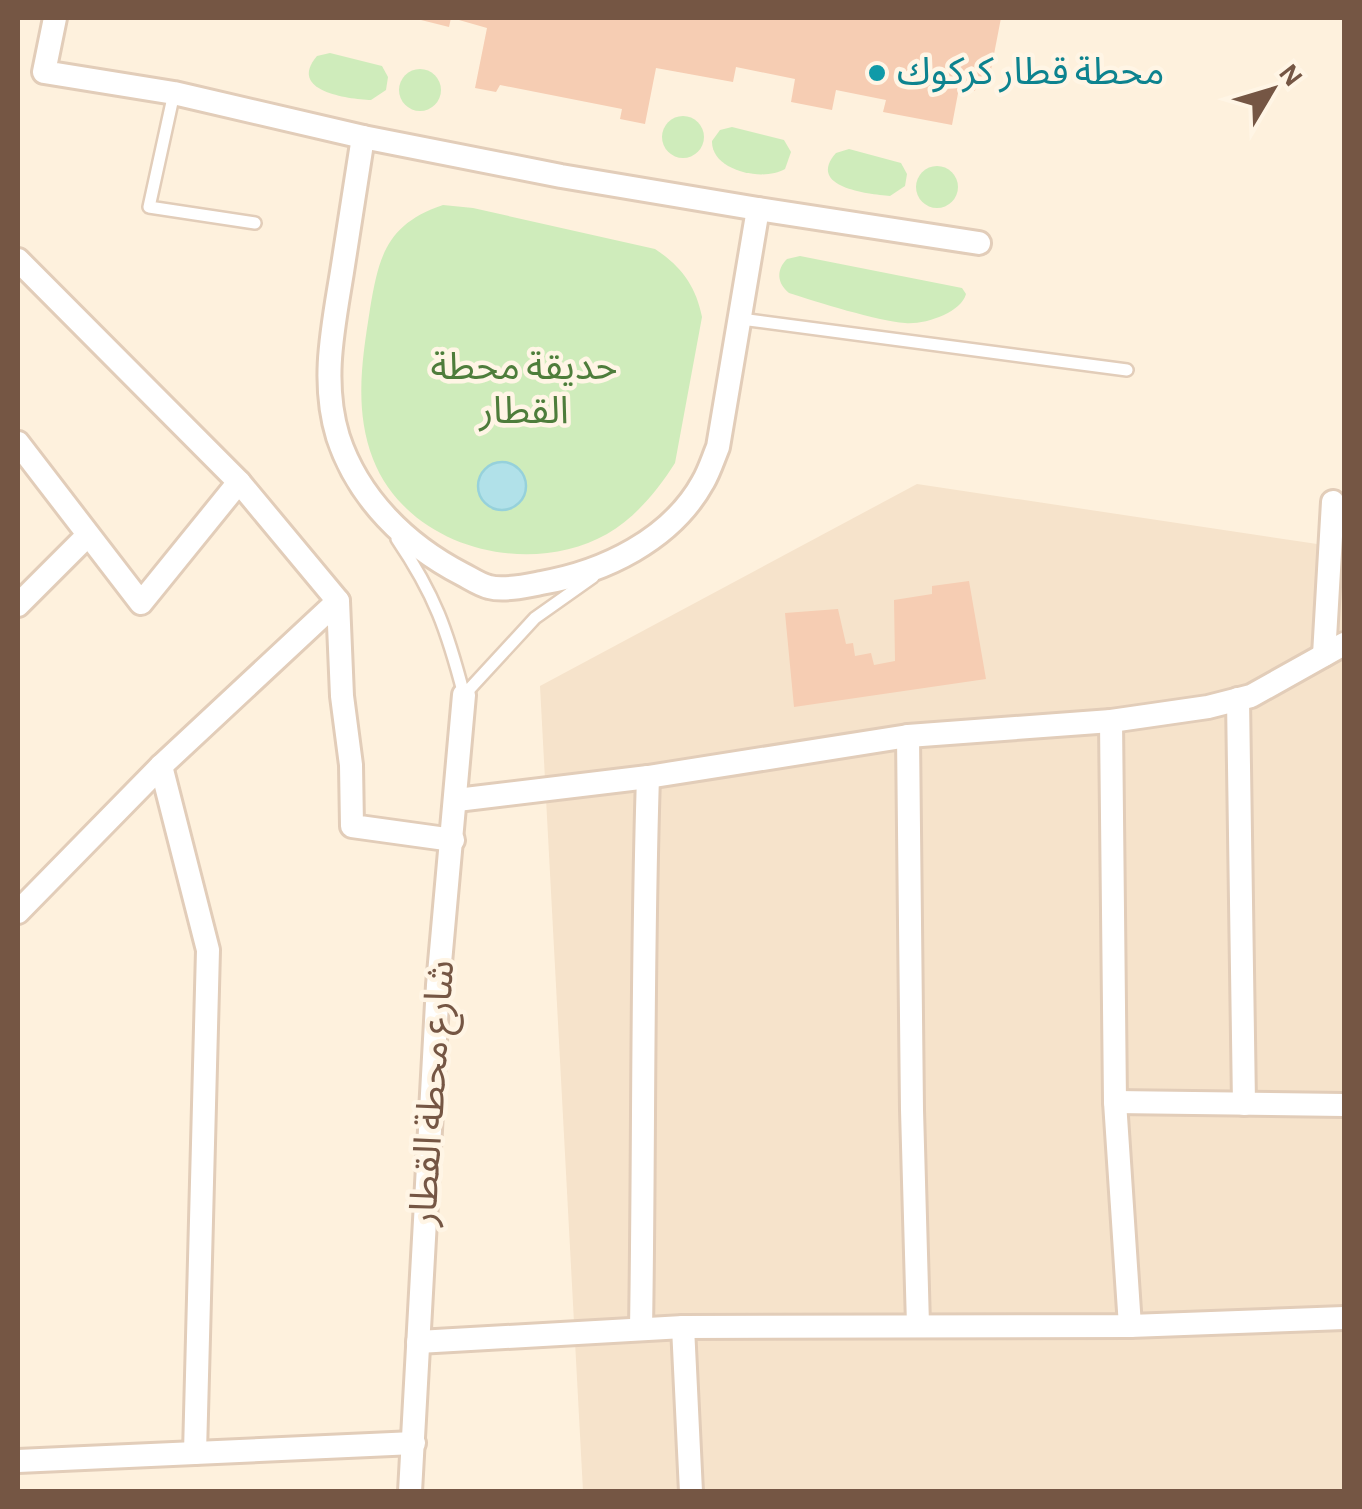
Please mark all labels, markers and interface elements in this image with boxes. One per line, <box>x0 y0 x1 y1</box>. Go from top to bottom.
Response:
north arrow <box>1222 40 1322 140</box>
place label: محطة قطار كركوك <box>897 54 1164 93</box>
text: N <box>1273 60 1307 92</box>
marker: محطة قطار كركوك <box>866 62 888 84</box>
park label: حديقة محطة القطار <box>430 349 618 432</box>
street label: شارع محطة القطار <box>405 959 468 1228</box>

